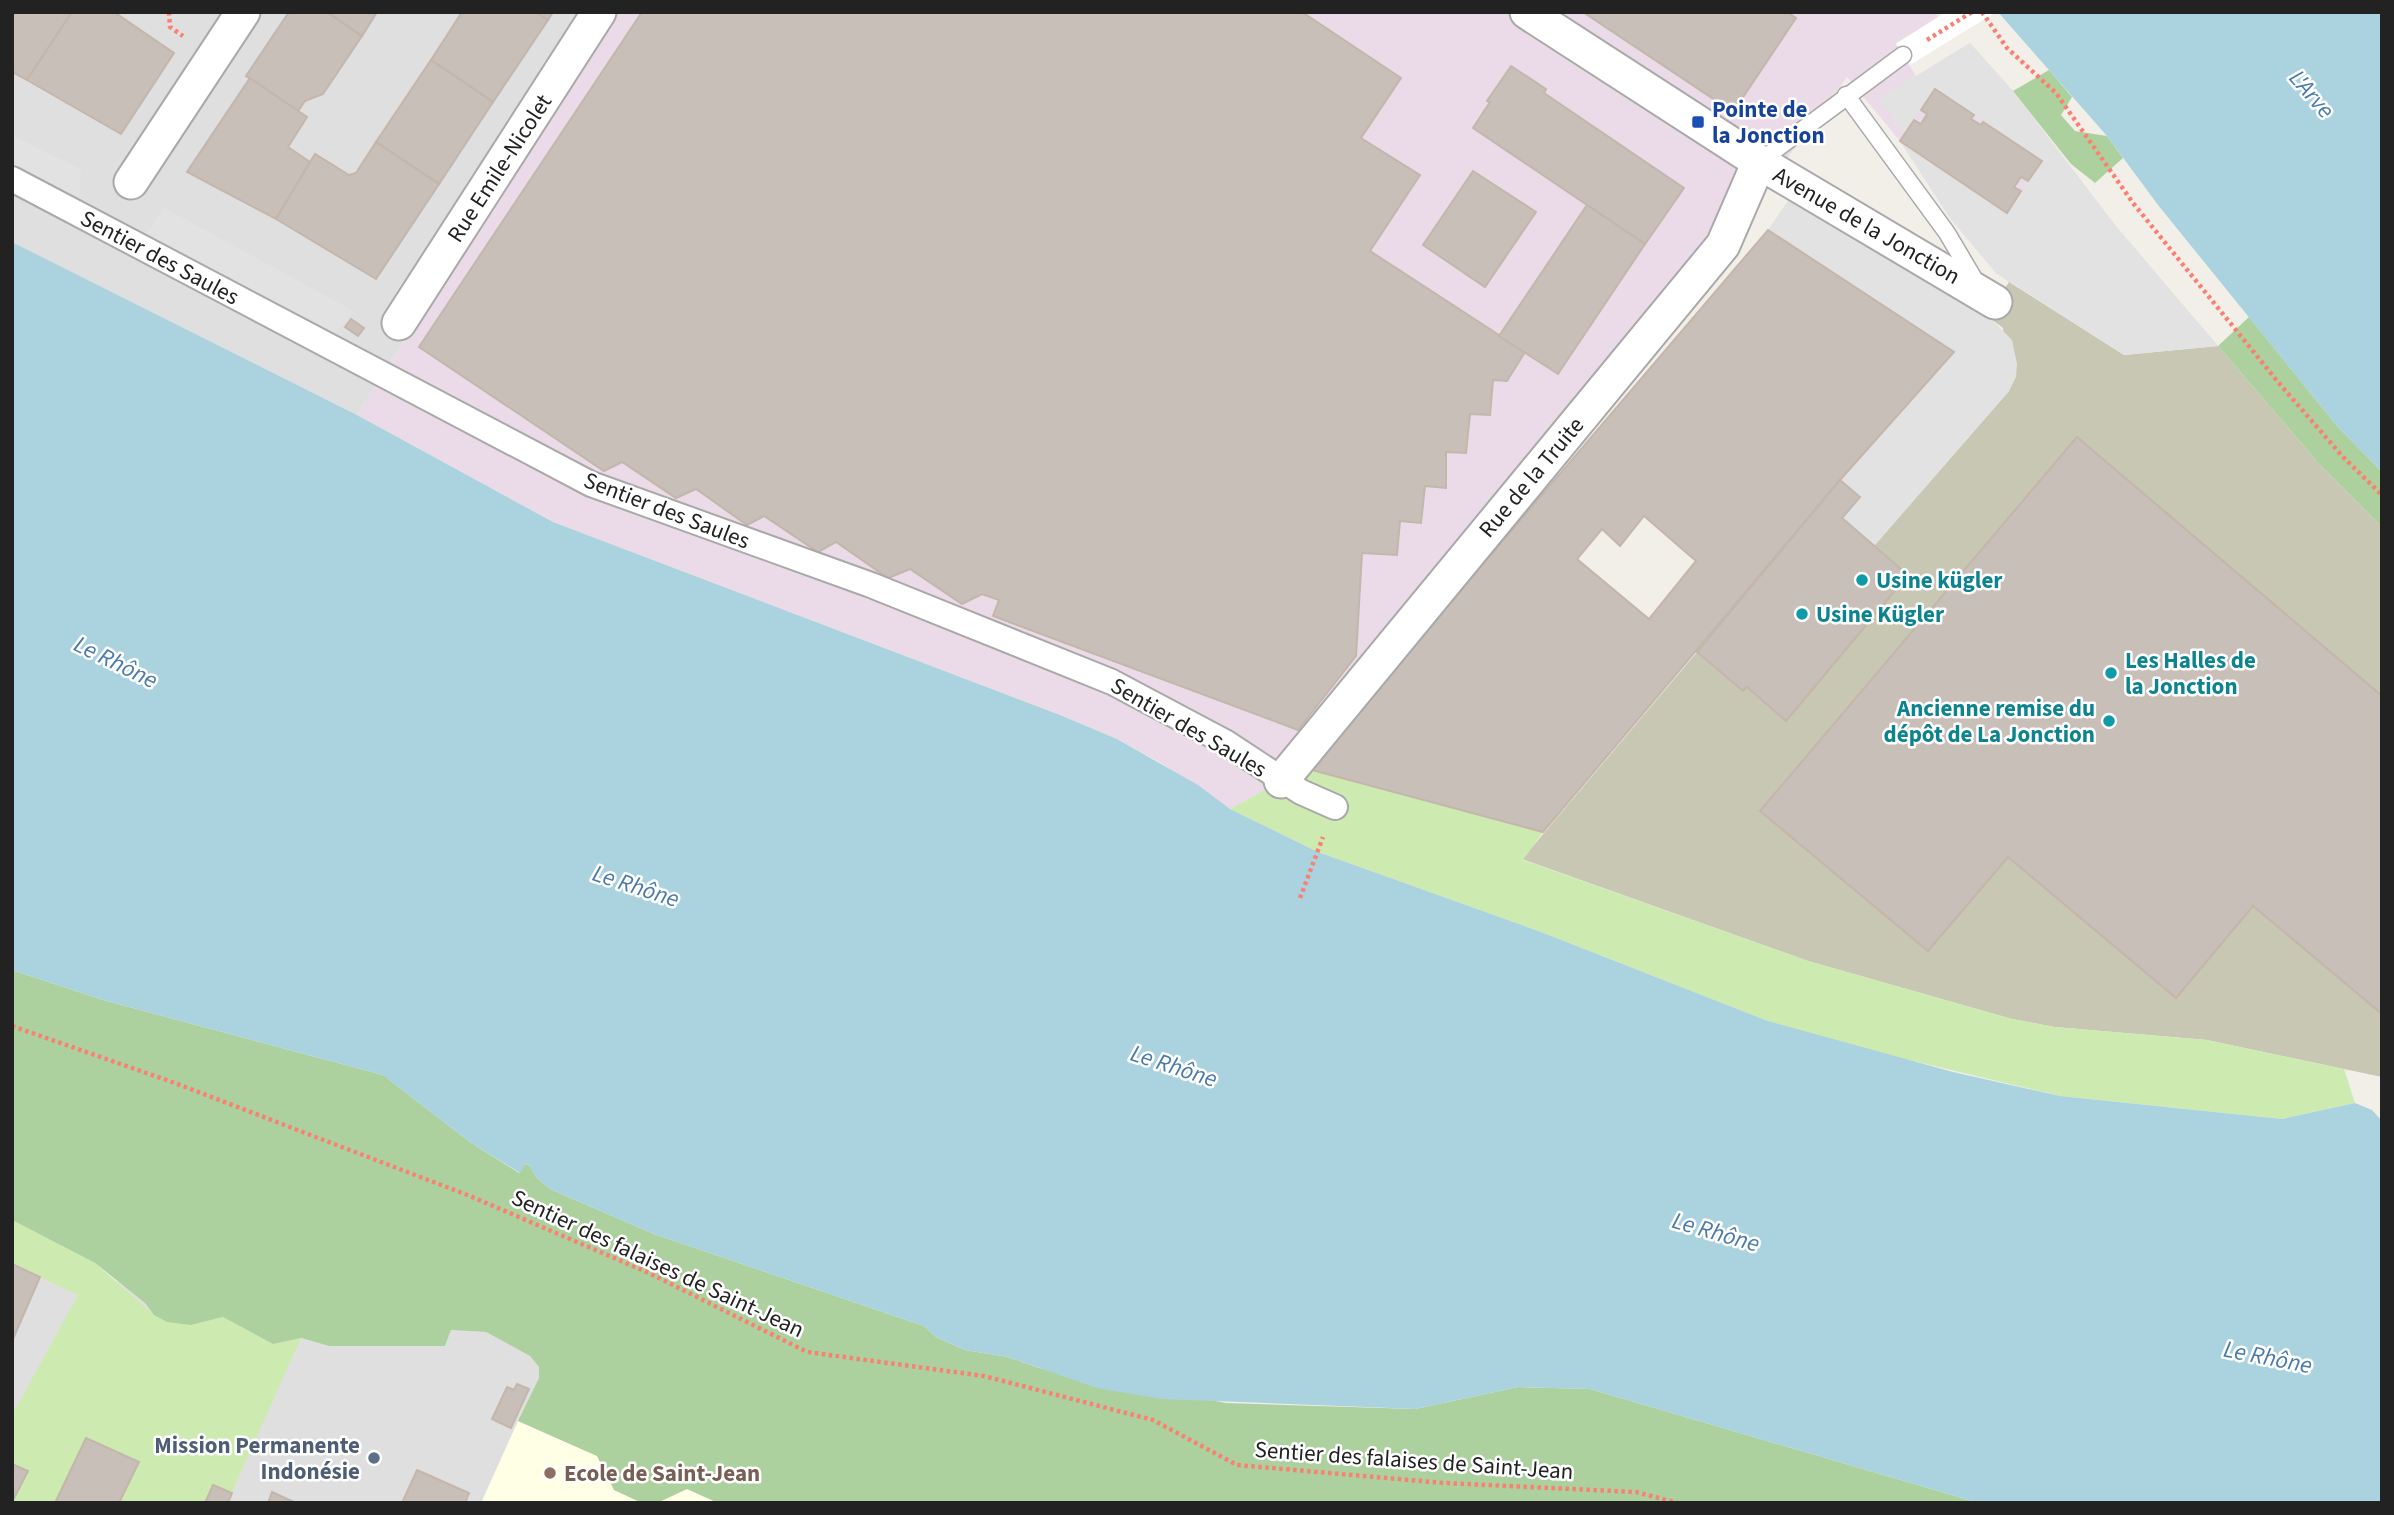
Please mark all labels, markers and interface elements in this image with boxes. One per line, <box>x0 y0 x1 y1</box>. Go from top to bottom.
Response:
water label: L'Arve <box>2280 62 2343 126</box>
street label: Rue Emile-Nicolet <box>439 87 560 249</box>
place label: Pointe de la Jonction <box>1712 93 1825 152</box>
marker: Pointe de la Jonction <box>1690 114 1706 130</box>
street label: Avenue de la Jonction <box>1767 158 1966 293</box>
street label: Sentier des Saules <box>75 202 245 313</box>
street label: Rue de la Truite <box>1471 410 1592 545</box>
street label: Sentier des Saules <box>579 464 755 557</box>
place label: Usine kügler <box>1876 564 2003 597</box>
marker: Usine kügler <box>1854 572 1870 588</box>
place label: Usine Kügler <box>1816 598 1945 631</box>
marker: Usine Kügler <box>1794 606 1810 622</box>
water label: Le Rhône <box>68 627 164 698</box>
place label: Les Halles de la Jonction <box>2125 644 2256 703</box>
marker: Les Halles de la Jonction <box>2103 665 2119 681</box>
street label: Sentier des Saules <box>1105 669 1273 786</box>
place label: Ancienne remise du dépôt de La Jonction <box>1884 692 2095 751</box>
marker: Ancienne remise du dépôt de La Jonction <box>2101 713 2117 729</box>
water label: Le Rhône <box>588 856 684 917</box>
water label: Le Rhône <box>1126 1036 1222 1097</box>
street label: Sentier des falaises de Saint-Jean <box>506 1181 809 1346</box>
water label: Le Rhône <box>1668 1203 1764 1262</box>
water label: Le Rhône <box>2221 1332 2315 1383</box>
place label: Mission Permanente Indonésie <box>154 1429 360 1488</box>
street label: Sentier des falaises de Saint-Jean <box>1254 1433 1574 1488</box>
marker: Mission Permanente Indonésie <box>366 1450 382 1466</box>
place label: Ecole de Saint-Jean <box>564 1457 760 1490</box>
marker: Ecole de Saint-Jean <box>542 1465 558 1481</box>

